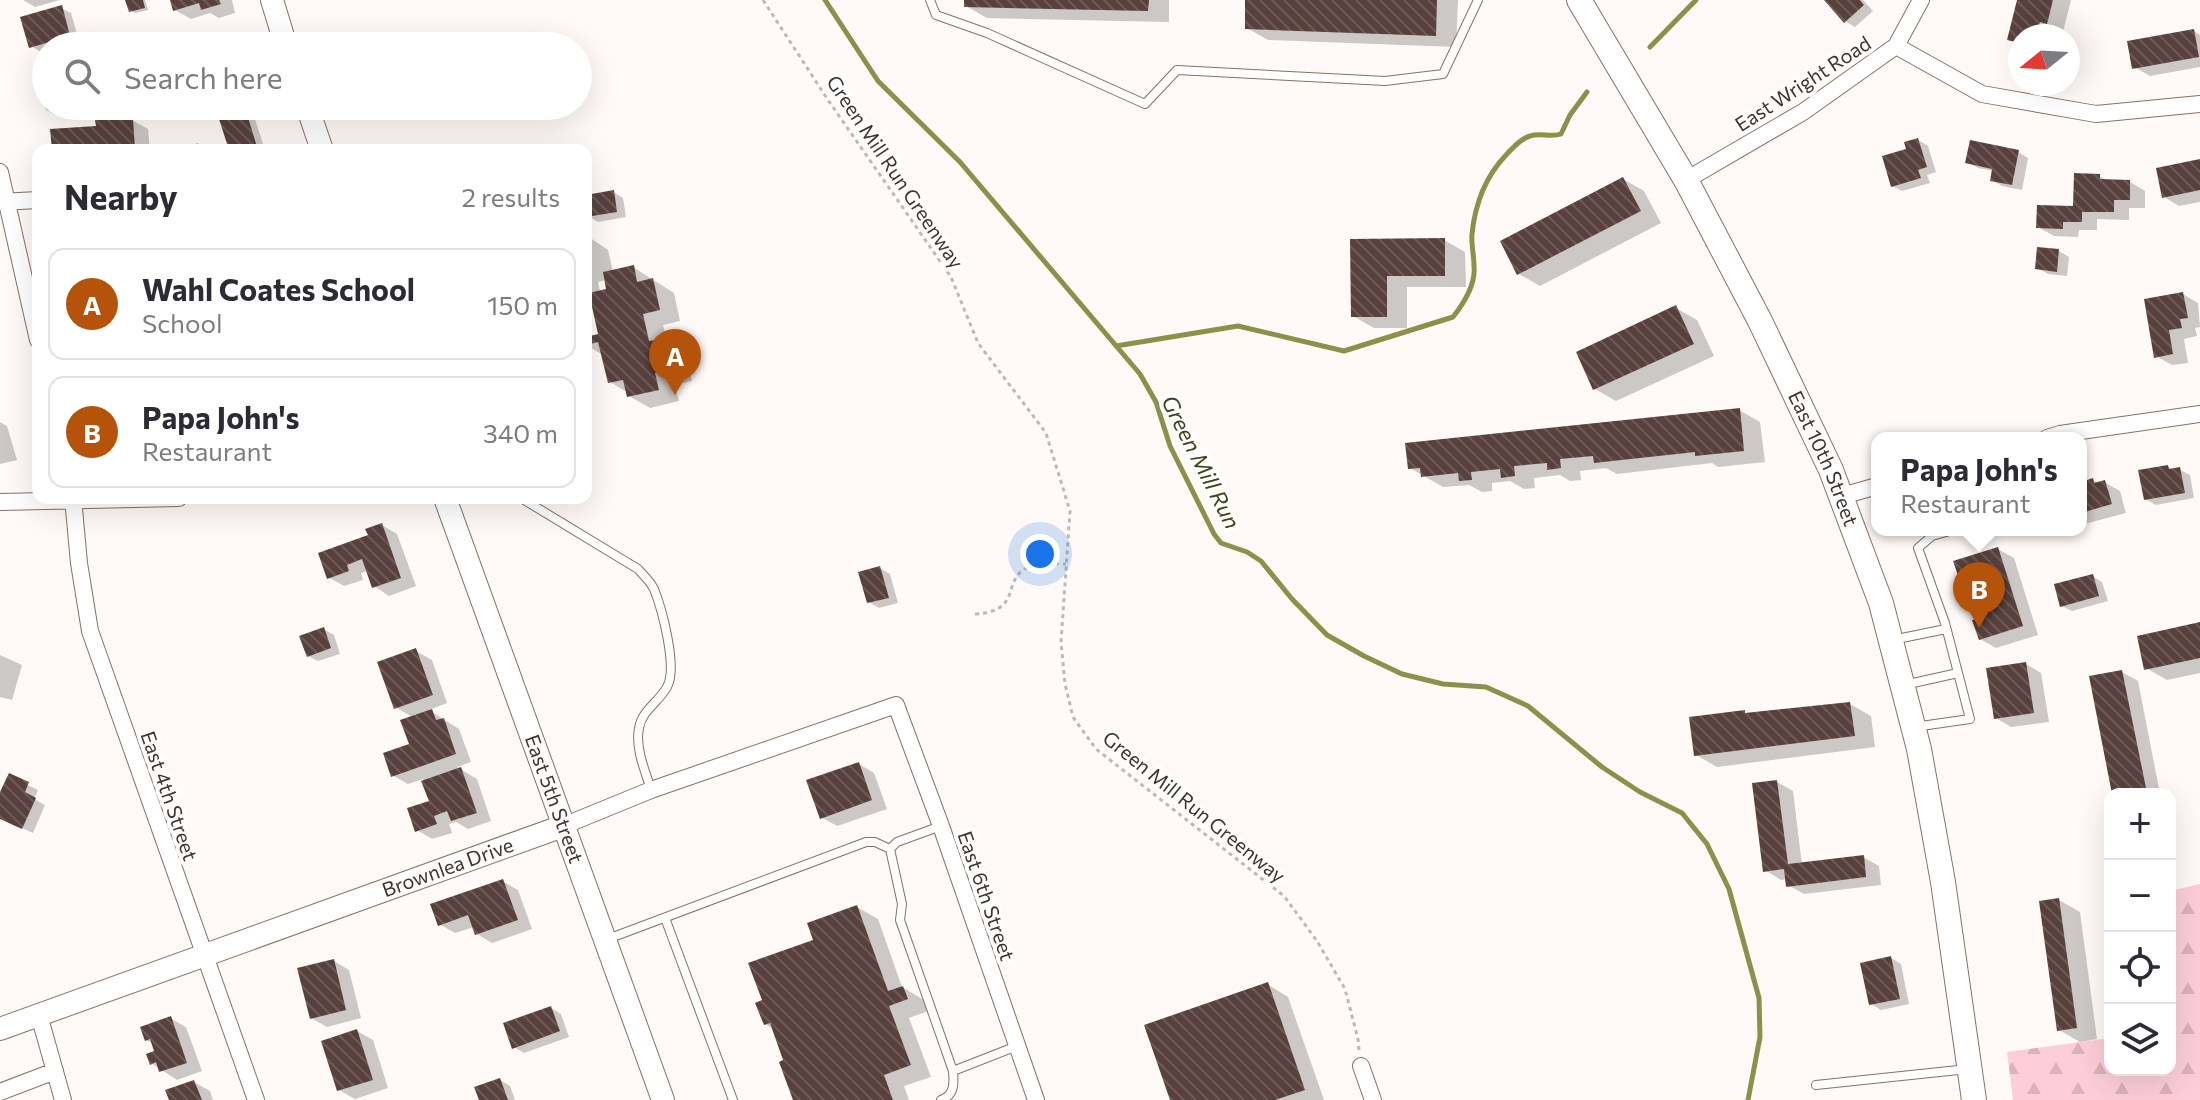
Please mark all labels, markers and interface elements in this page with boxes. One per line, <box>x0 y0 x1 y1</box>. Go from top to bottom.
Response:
north arrow <box>2008 24 2080 96</box>
street label: East Wright Road <box>1730 30 1875 136</box>
search box <box>32 32 592 120</box>
icon: search <box>60 54 104 98</box>
text: Search here <box>124 58 283 95</box>
street label: Green Mill Run Greenway <box>822 70 969 273</box>
text: Nearby <box>64 175 178 217</box>
text: 2 results <box>462 181 560 212</box>
text: Wahl Coates School <box>142 270 415 307</box>
text: A <box>83 289 101 320</box>
text: 150 m <box>487 289 558 320</box>
text: School <box>142 307 223 338</box>
pin: A <box>649 329 701 395</box>
street label: East 10th Street <box>1784 387 1864 529</box>
water label: Green Mill Run <box>1156 391 1247 533</box>
text: Papa John's <box>142 398 300 435</box>
text: B <box>83 417 101 448</box>
text: 340 m <box>483 417 558 448</box>
popup <box>1871 432 2087 536</box>
text: Restaurant <box>142 435 272 466</box>
text: Papa John's <box>1900 450 2058 487</box>
text: Restaurant <box>1900 487 2030 518</box>
your location <box>1020 534 1060 574</box>
pin: B <box>1953 562 2005 628</box>
street label: Green Mill Run Greenway <box>1099 725 1291 887</box>
street label: East 4th Street <box>137 728 203 864</box>
street label: East 5th Street <box>521 731 589 866</box>
map controls <box>2104 788 2176 1076</box>
button: + <box>2104 788 2176 860</box>
street label: East 6th Street <box>954 828 1020 964</box>
street label: Brownlea Drive <box>378 832 516 901</box>
button: − <box>2104 860 2176 932</box>
button: locate <box>2104 932 2176 1004</box>
button: layers <box>2104 1004 2176 1076</box>

